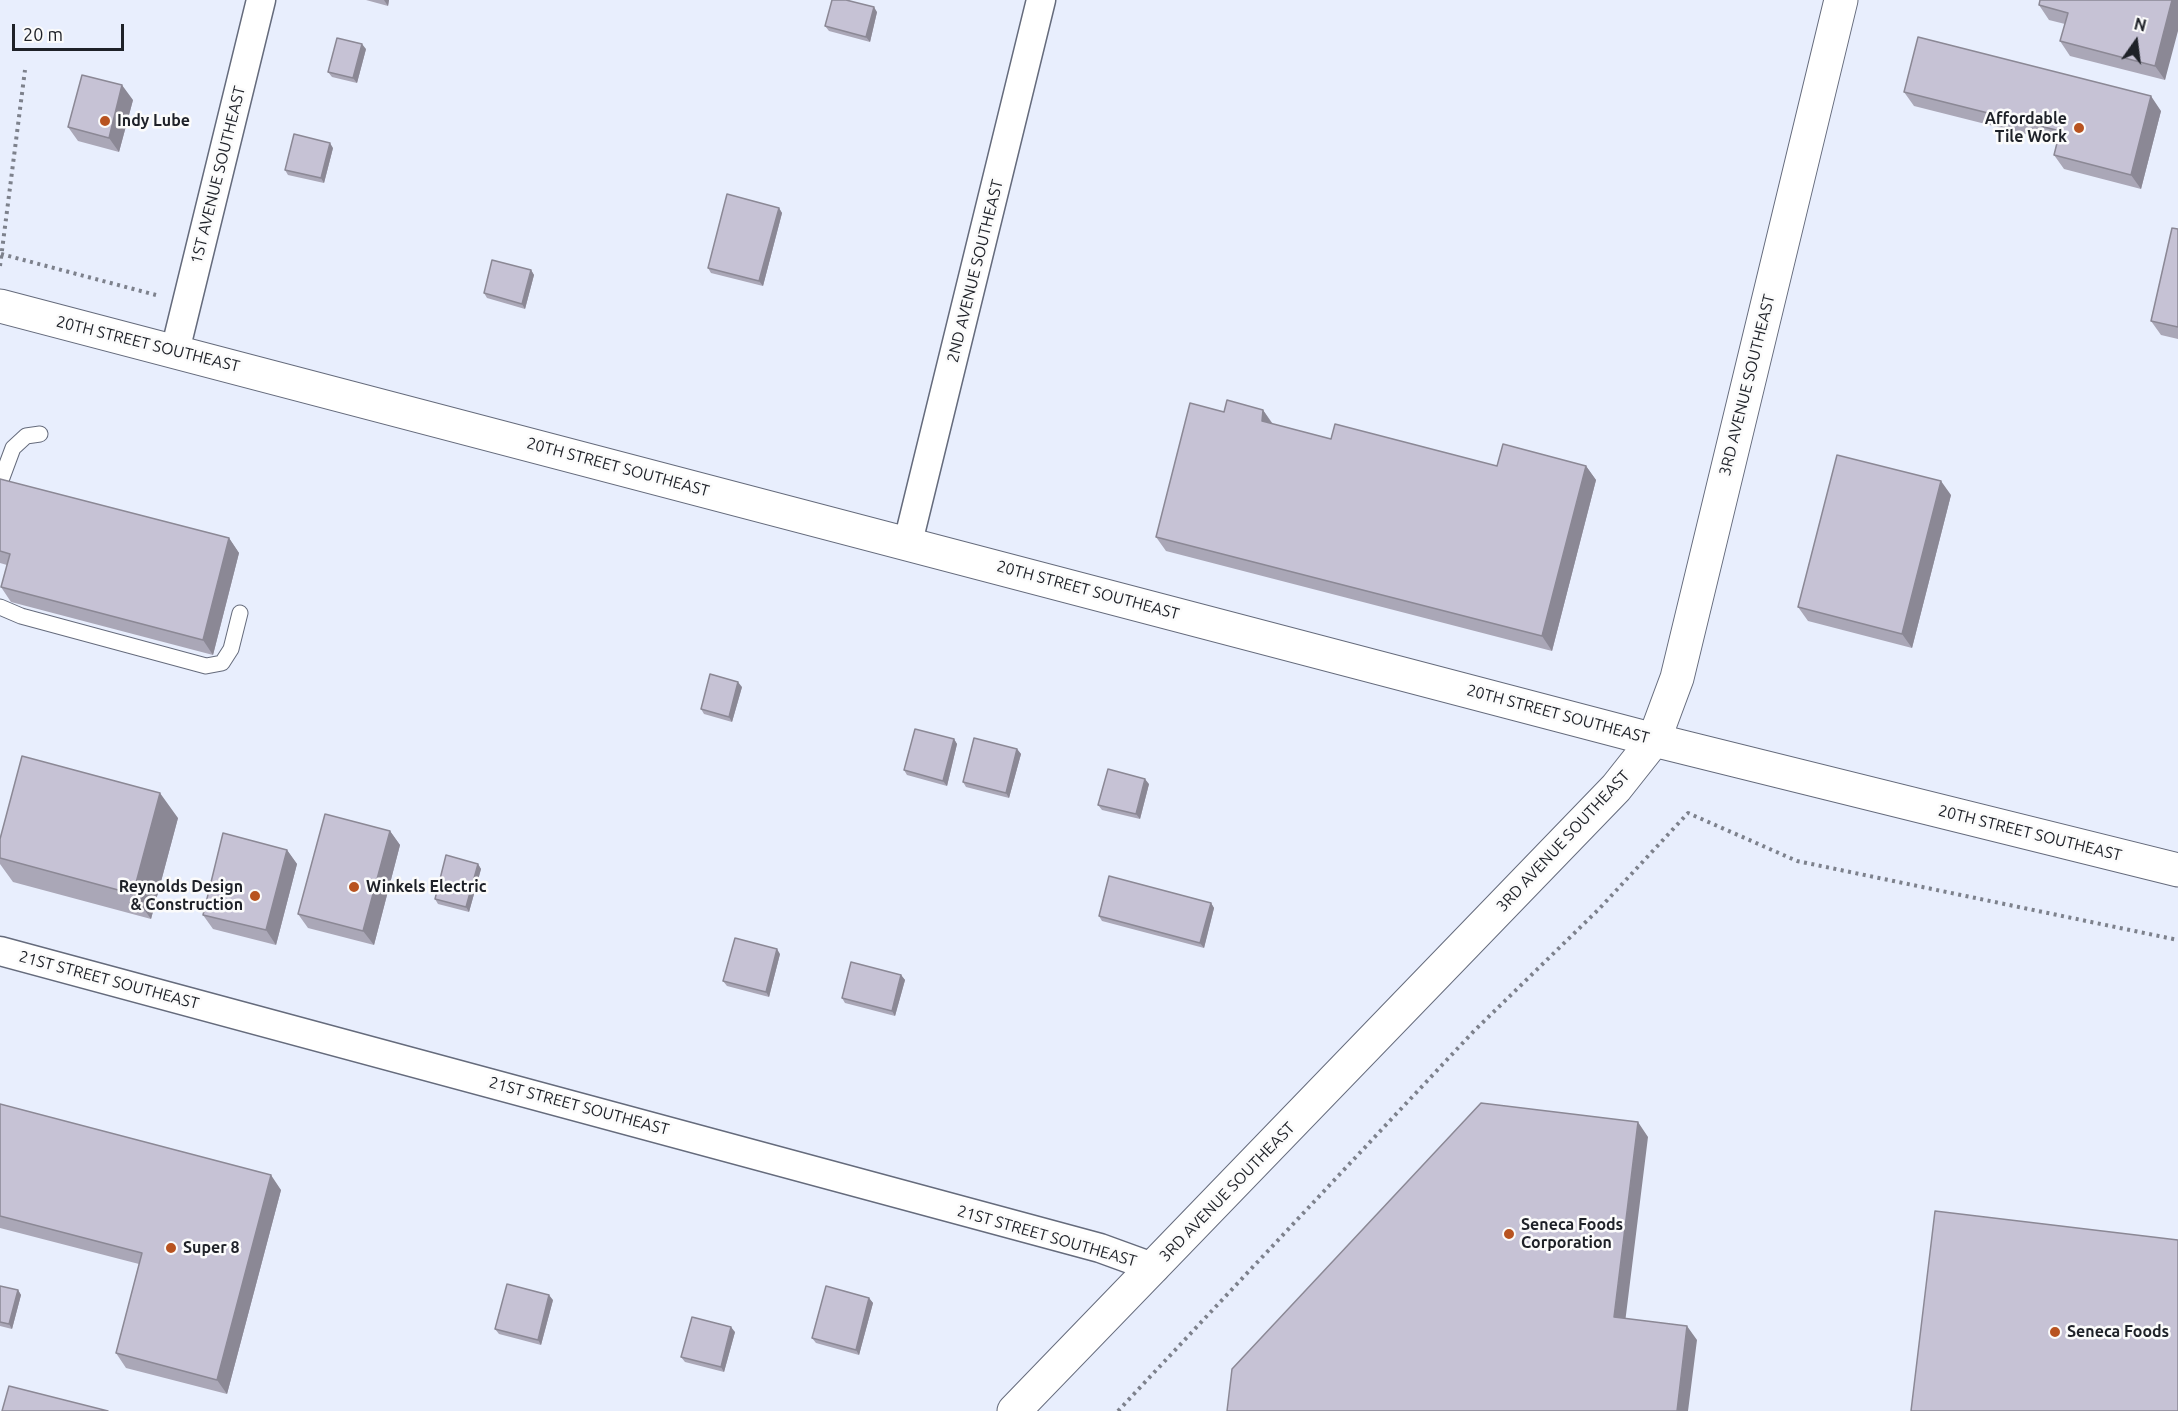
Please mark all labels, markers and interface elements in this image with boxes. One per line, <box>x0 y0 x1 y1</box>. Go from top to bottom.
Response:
scale bar <box>15 12 128 50</box>
north arrow <box>2106 12 2166 72</box>
text: N <box>2132 14 2148 35</box>
text: 20 m <box>23 24 63 44</box>
street label: 1ST AVENUE SOUTHEAST <box>187 84 249 266</box>
place label: Affordable Tile Work <box>1985 109 2067 147</box>
place label: Indy Lube <box>117 111 190 131</box>
marker: Indy Lube <box>98 114 112 128</box>
marker: Affordable Tile Work <box>2072 121 2086 135</box>
street label: 2ND AVENUE SOUTHEAST <box>943 177 1007 365</box>
street label: 3RD AVENUE SOUTHEAST <box>1715 292 1779 478</box>
street label: 20TH STREET SOUTHEAST <box>54 312 242 376</box>
street label: 20TH STREET SOUTHEAST <box>525 433 711 501</box>
street label: 20TH STREET SOUTHEAST <box>995 556 1181 624</box>
street label: 20TH STREET SOUTHEAST <box>1465 680 1651 748</box>
street label: 3RD AVENUE SOUTHEAST <box>1492 766 1634 916</box>
street label: 20TH STREET SOUTHEAST <box>1936 801 2124 865</box>
place label: Reynolds Design & Construction <box>119 877 243 915</box>
place label: Winkels Electric <box>366 877 487 897</box>
marker: Winkels Electric <box>347 880 361 894</box>
marker: Reynolds Design & Construction <box>248 889 262 903</box>
street label: 21ST STREET SOUTHEAST <box>17 947 201 1013</box>
street label: 21ST STREET SOUTHEAST <box>487 1073 671 1139</box>
street label: 3RD AVENUE SOUTHEAST <box>1155 1118 1299 1266</box>
street label: 21ST STREET SOUTHEAST <box>955 1201 1139 1271</box>
place label: Seneca Foods Corporation <box>1521 1215 1623 1253</box>
marker: Seneca Foods Corporation <box>1502 1227 1516 1241</box>
place label: Super 8 <box>183 1238 240 1258</box>
marker: Super 8 <box>164 1241 178 1255</box>
place label: Seneca Foods <box>2067 1322 2169 1342</box>
marker: Seneca Foods <box>2048 1325 2062 1339</box>

